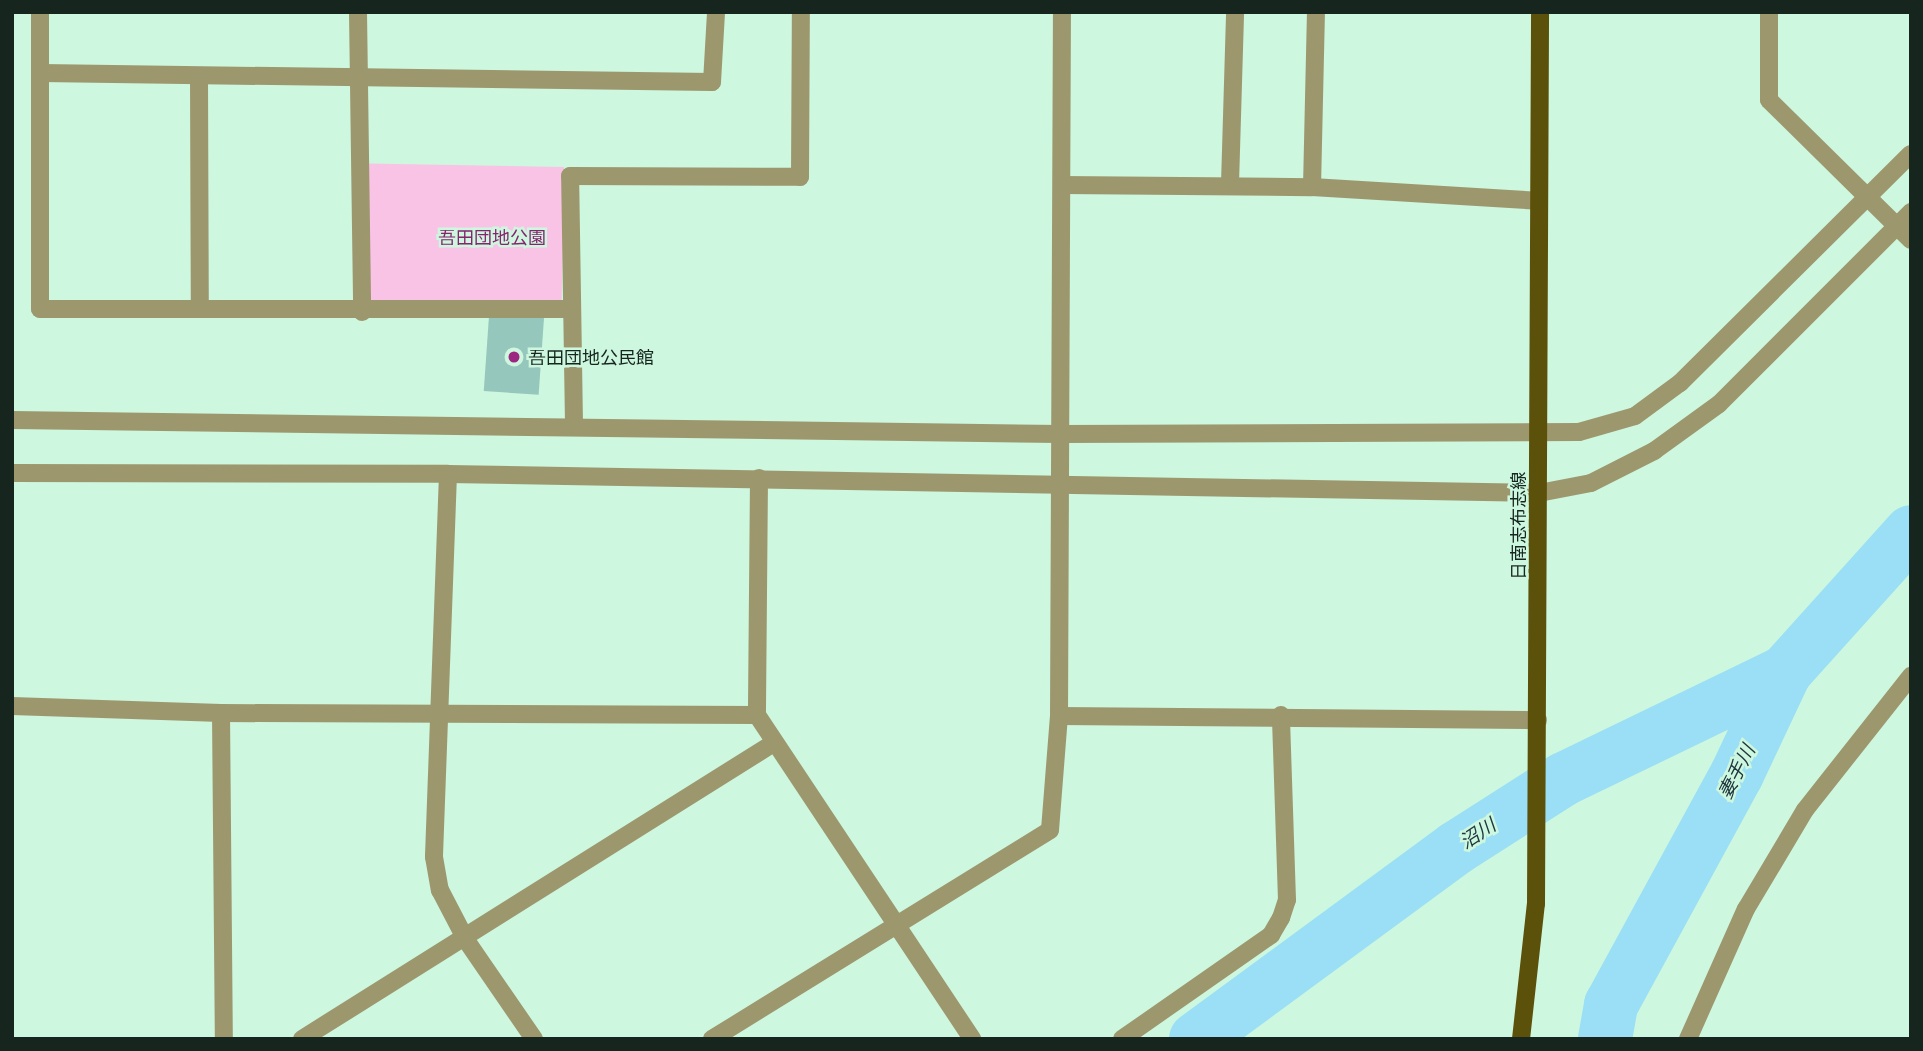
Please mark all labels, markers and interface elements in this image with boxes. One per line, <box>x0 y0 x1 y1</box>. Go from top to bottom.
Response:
park label: 吾田団地公園 <box>438 226 546 248</box>
place label: 吾田団地公民館 <box>528 346 654 368</box>
marker: 吾田団地公民館 <box>506 349 522 365</box>
street label: 日南志布志線 <box>1507 472 1529 580</box>
water label: 妻手川 <box>1714 741 1760 803</box>
water label: 沼川 <box>1456 814 1500 854</box>

